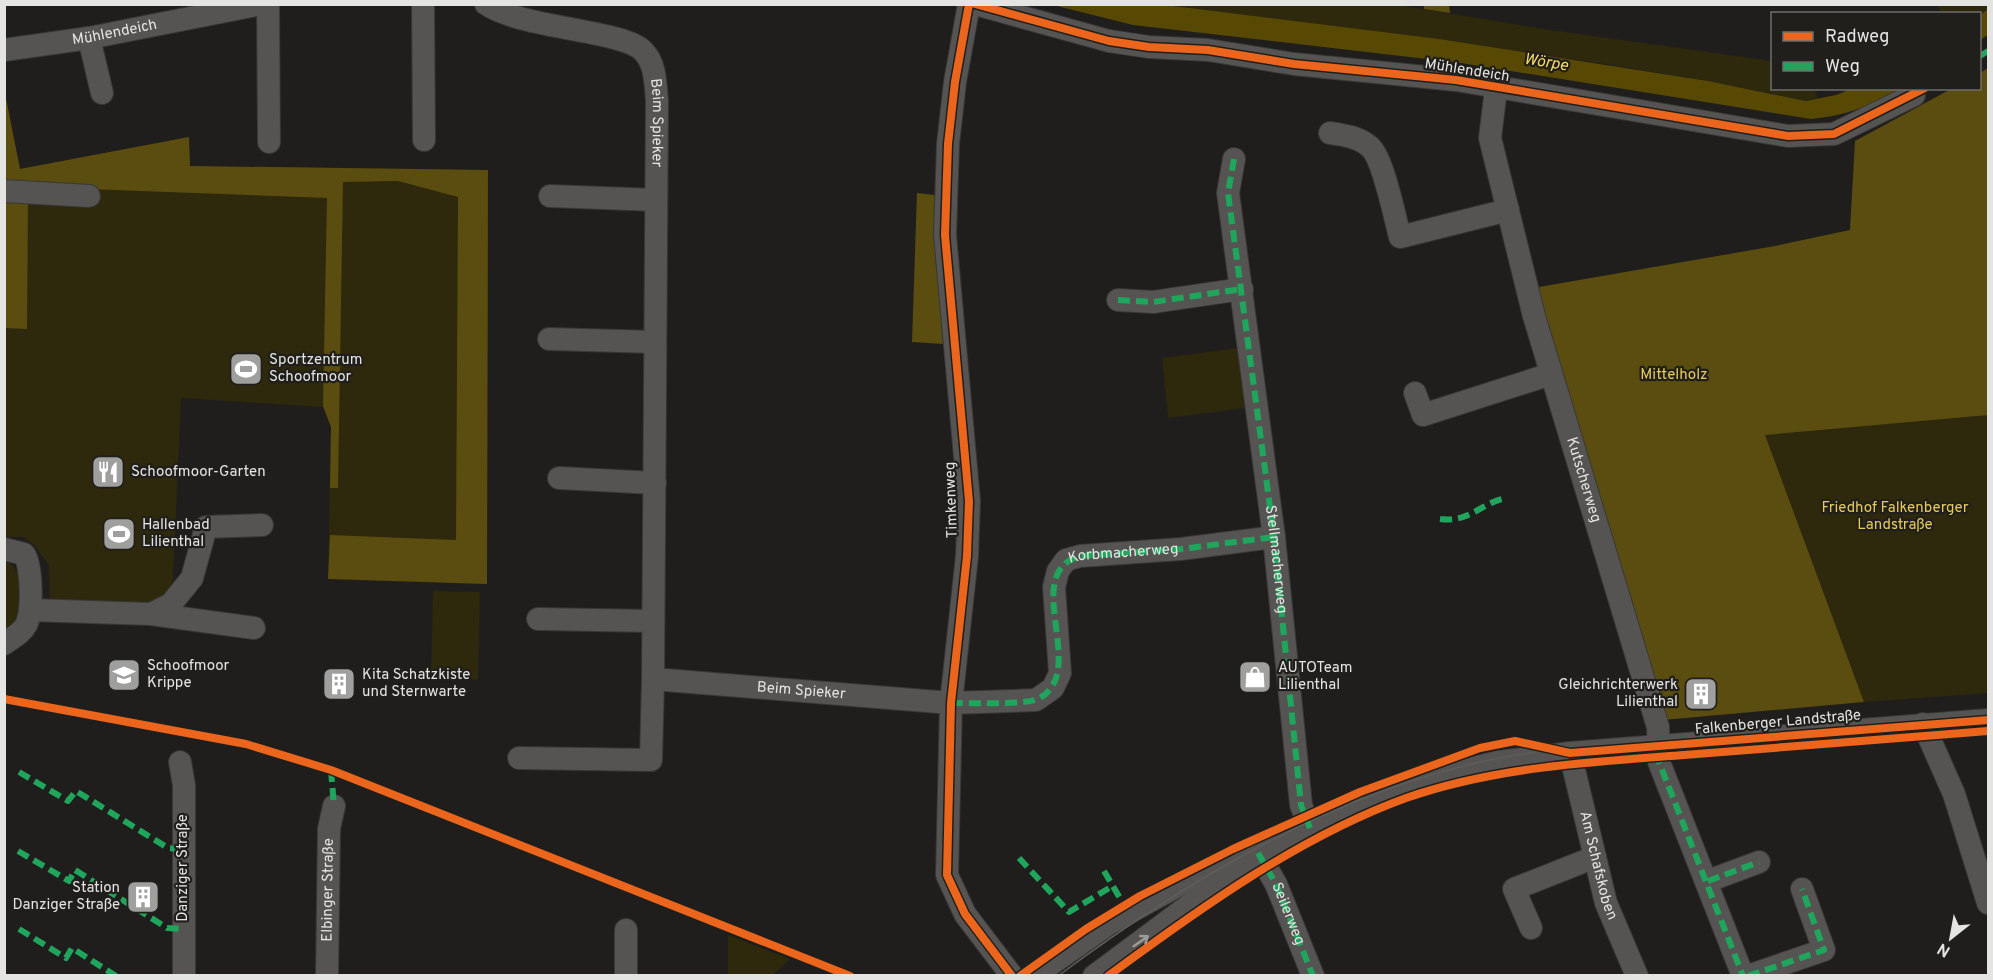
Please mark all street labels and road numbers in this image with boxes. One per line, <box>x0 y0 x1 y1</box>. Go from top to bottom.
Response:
street label: Mühlendeich <box>71 15 159 50</box>
street label: Mühlendeich <box>1423 55 1511 87</box>
street label: Beim Spieker <box>645 77 666 168</box>
street label: Kutscherweg <box>1562 435 1605 525</box>
street label: Timkenweg <box>941 461 963 539</box>
street label: Stellmacherweg <box>1260 504 1291 614</box>
street label: Korbmacherweg <box>1066 540 1179 568</box>
street label: Beim Spieker <box>756 678 847 704</box>
street label: Falkenberger Landstraße <box>1694 706 1862 740</box>
street label: Am Schafskoben <box>1575 809 1622 923</box>
street label: Danziger Straße <box>174 814 193 922</box>
street label: Elbinger Straße <box>318 838 338 942</box>
street label: Seilerweg <box>1267 880 1309 948</box>

